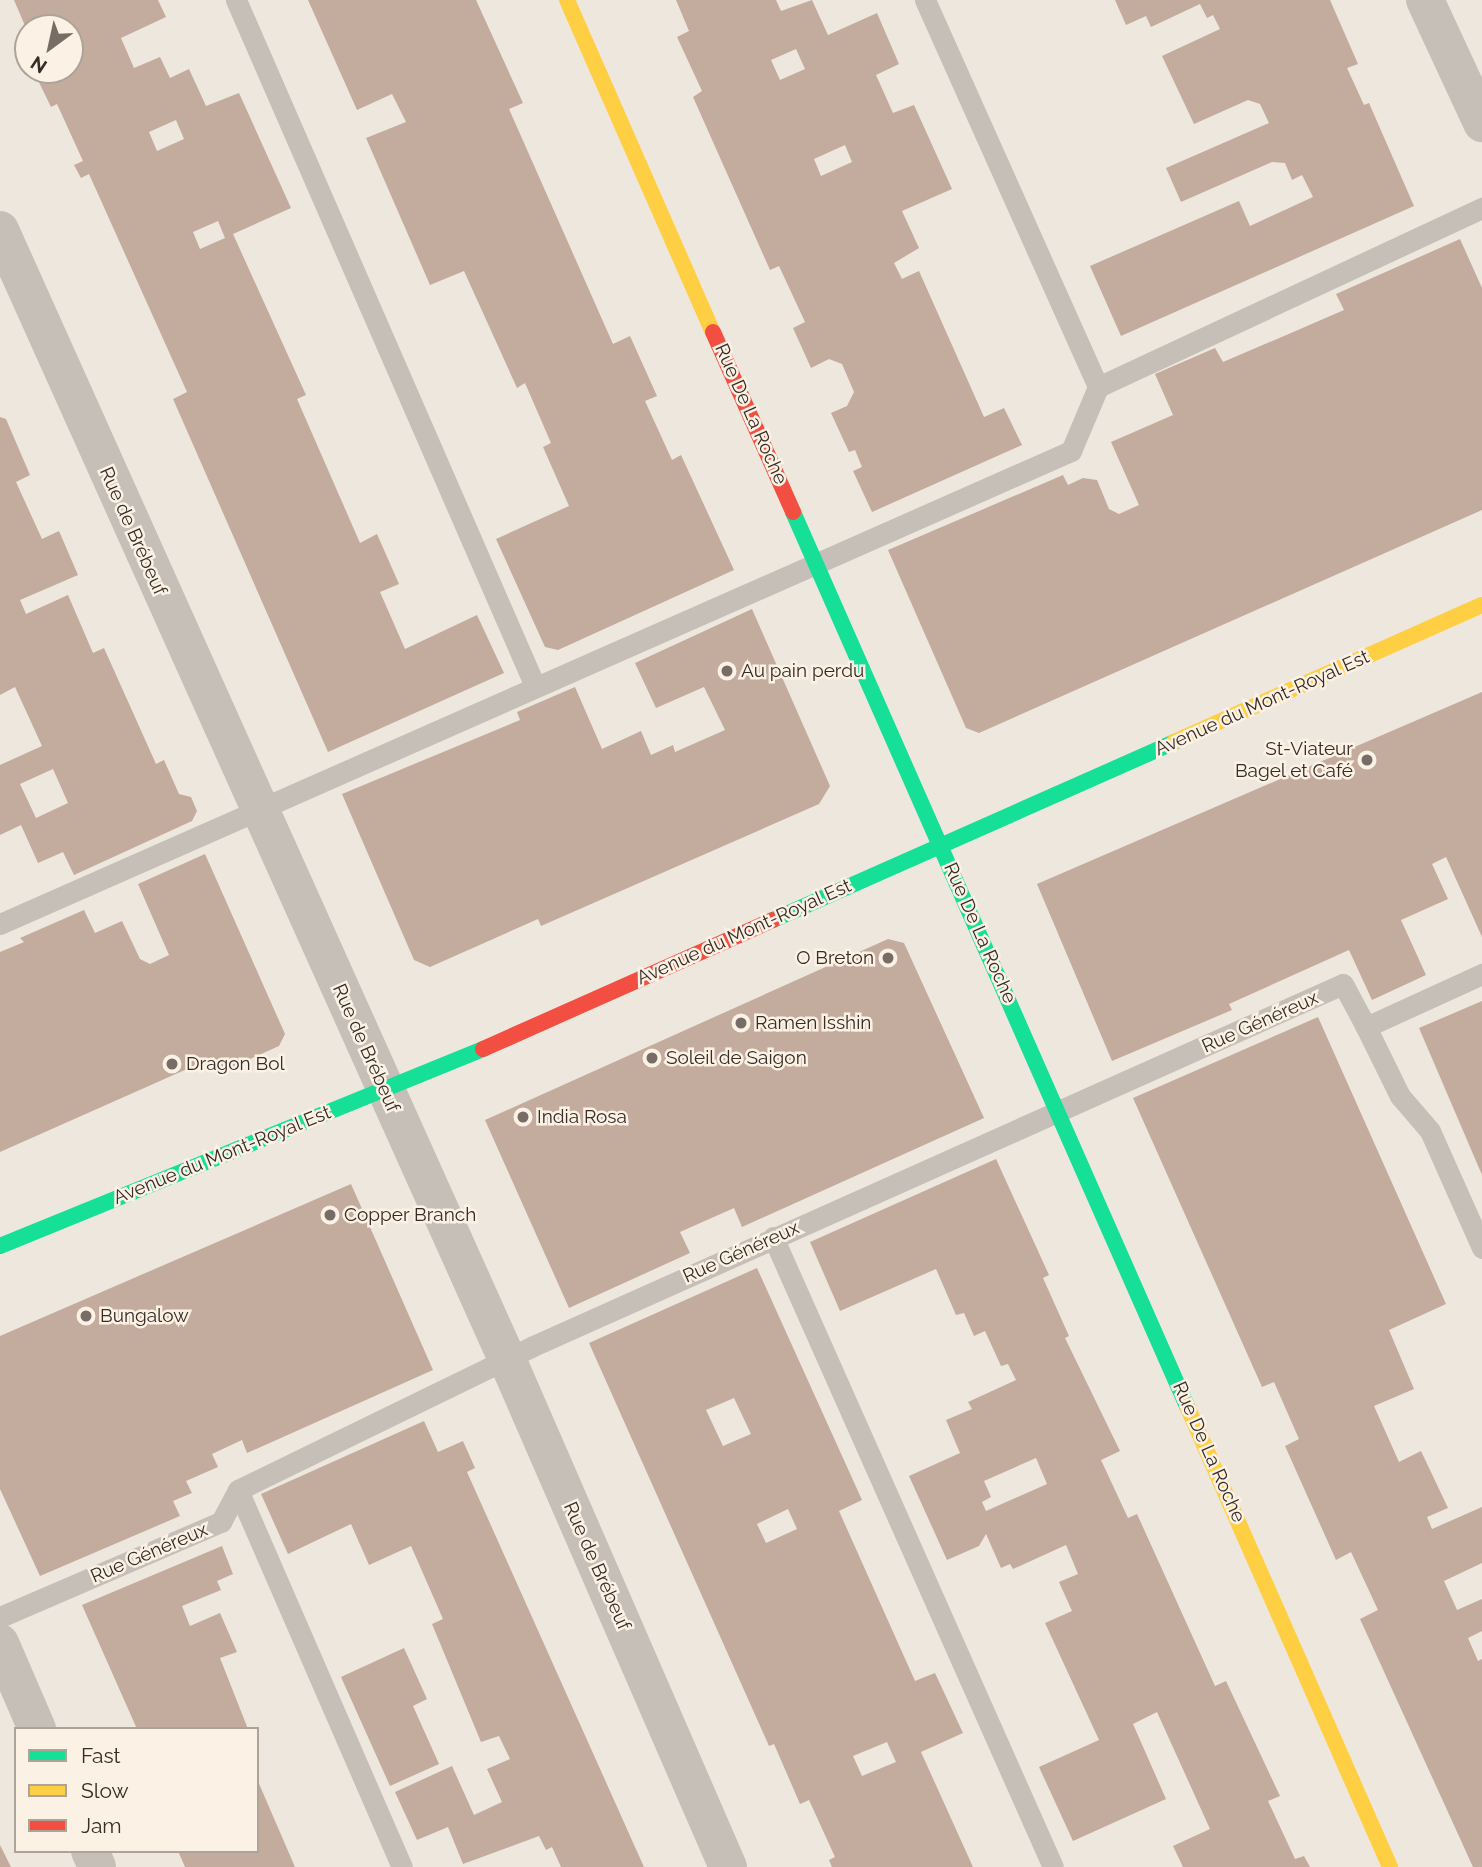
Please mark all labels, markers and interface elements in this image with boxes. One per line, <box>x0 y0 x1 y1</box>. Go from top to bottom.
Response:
north arrow <box>14 14 84 84</box>
text: N <box>27 52 51 78</box>
street label: Rue De La Roche <box>710 340 792 488</box>
street label: Rue de Brébeuf <box>95 463 171 599</box>
street label: Avenue du Mont-Royal Est <box>1151 645 1373 761</box>
place label: Au pain perdu <box>741 660 864 682</box>
marker: Au pain perdu <box>719 663 735 679</box>
place label: St-Viateur Bagel et Café <box>1234 738 1353 782</box>
marker: St-Viateur Bagel et Café <box>1359 752 1375 768</box>
street label: Rue De La Roche <box>939 859 1021 1007</box>
street label: Avenue du Mont-Royal Est <box>633 874 855 990</box>
place label: O Breton <box>796 947 874 969</box>
marker: O Breton <box>880 950 896 966</box>
street label: Rue de Brébeuf <box>328 980 404 1116</box>
street label: Rue Généreux <box>1198 986 1322 1058</box>
place label: Ramen Isshin <box>755 1012 871 1034</box>
marker: Ramen Isshin <box>733 1015 749 1031</box>
place label: Soleil de Saigon <box>666 1047 807 1069</box>
marker: Soleil de Saigon <box>644 1050 660 1066</box>
place label: Dragon Bol <box>186 1053 285 1075</box>
marker: Dragon Bol <box>164 1056 180 1072</box>
street label: Avenue du Mont-Royal Est <box>110 1101 334 1209</box>
place label: India Rosa <box>537 1106 627 1128</box>
marker: India Rosa <box>515 1109 531 1125</box>
place label: Copper Branch <box>344 1204 477 1226</box>
marker: Copper Branch <box>322 1207 338 1223</box>
street label: Rue Généreux <box>679 1216 803 1288</box>
place label: Bungalow <box>100 1305 189 1327</box>
marker: Bungalow <box>78 1308 94 1324</box>
street label: Rue De La Roche <box>1168 1378 1250 1526</box>
street label: Rue de Brébeuf <box>559 1498 635 1634</box>
street label: Rue Généreux <box>87 1518 211 1588</box>
legend <box>14 1727 259 1853</box>
text: Fast <box>81 1743 121 1768</box>
text: Slow <box>81 1778 129 1803</box>
text: Jam <box>81 1813 122 1838</box>

